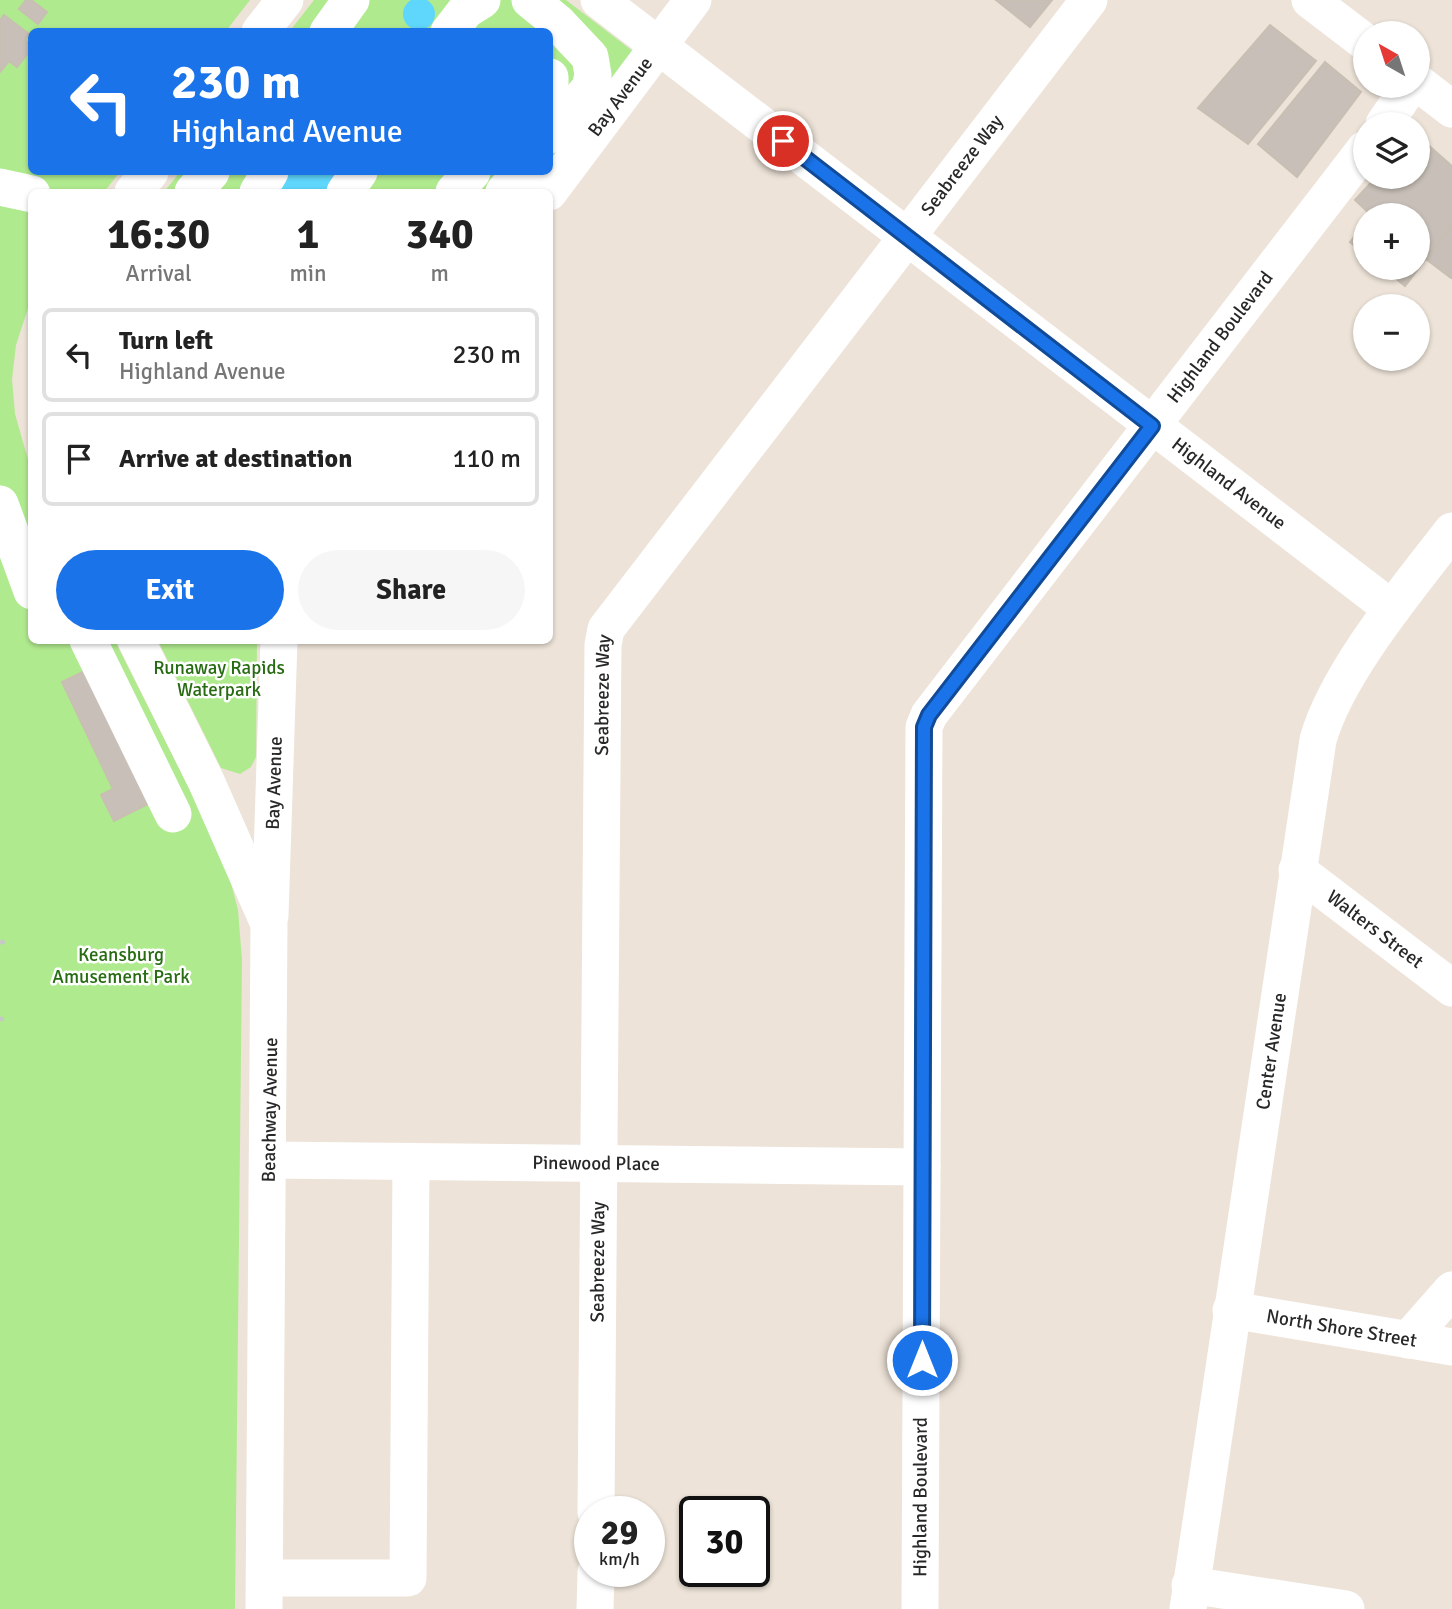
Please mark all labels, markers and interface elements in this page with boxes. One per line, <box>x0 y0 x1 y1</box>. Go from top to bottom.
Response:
north arrow <box>1353 21 1430 98</box>
map controls <box>1353 21 1430 371</box>
text: 230 m <box>171 52 301 112</box>
street label: Bay Avenue <box>583 52 658 141</box>
icon: left <box>56 56 147 147</box>
street label: Seabreeze Way <box>916 110 1009 221</box>
pin <box>753 111 813 171</box>
text: Highland Avenue <box>171 112 403 151</box>
button: layers <box>1353 112 1430 189</box>
icon: arrive <box>764 122 802 160</box>
button: + <box>1353 203 1430 280</box>
text: 16:30 <box>107 209 210 260</box>
text: 1 <box>297 209 319 260</box>
text: 340 <box>406 209 474 260</box>
text: Arrival <box>126 259 192 288</box>
text: min <box>289 259 327 288</box>
text: m <box>431 259 449 288</box>
street label: Highland Boulevard <box>1162 266 1278 408</box>
button: − <box>1353 294 1430 371</box>
text: Turn left <box>119 325 213 357</box>
icon: left <box>60 336 98 374</box>
text: 230 m <box>452 339 521 371</box>
text: Highland Avenue <box>119 357 286 386</box>
street label: Highland Avenue <box>1167 432 1291 535</box>
icon: arrive <box>60 440 98 478</box>
text: Arrive at destination <box>119 443 352 475</box>
text: 110 m <box>452 443 521 475</box>
button: Exit <box>56 550 284 630</box>
button: Share <box>298 550 525 630</box>
street label: Seabreeze Way <box>590 632 617 756</box>
park label: Runaway Rapids Waterpark <box>153 656 285 702</box>
street label: Bay Avenue <box>261 736 288 830</box>
street label: Walters Street <box>1322 885 1428 974</box>
park label: Keansburg Amusement Park <box>52 943 190 989</box>
street label: Center Avenue <box>1251 991 1292 1111</box>
street label: Beachway Avenue <box>257 1037 283 1183</box>
street label: Pinewood Place <box>532 1151 660 1176</box>
street label: Seabreeze Way <box>586 1201 611 1323</box>
street label: North Shore Street <box>1264 1304 1419 1353</box>
position arrow <box>885 1323 959 1397</box>
street label: Highland Boulevard <box>908 1417 933 1577</box>
speed limit sign: 30 <box>679 1496 770 1587</box>
text: 29 <box>601 1511 638 1554</box>
text: km/h <box>599 1548 640 1570</box>

